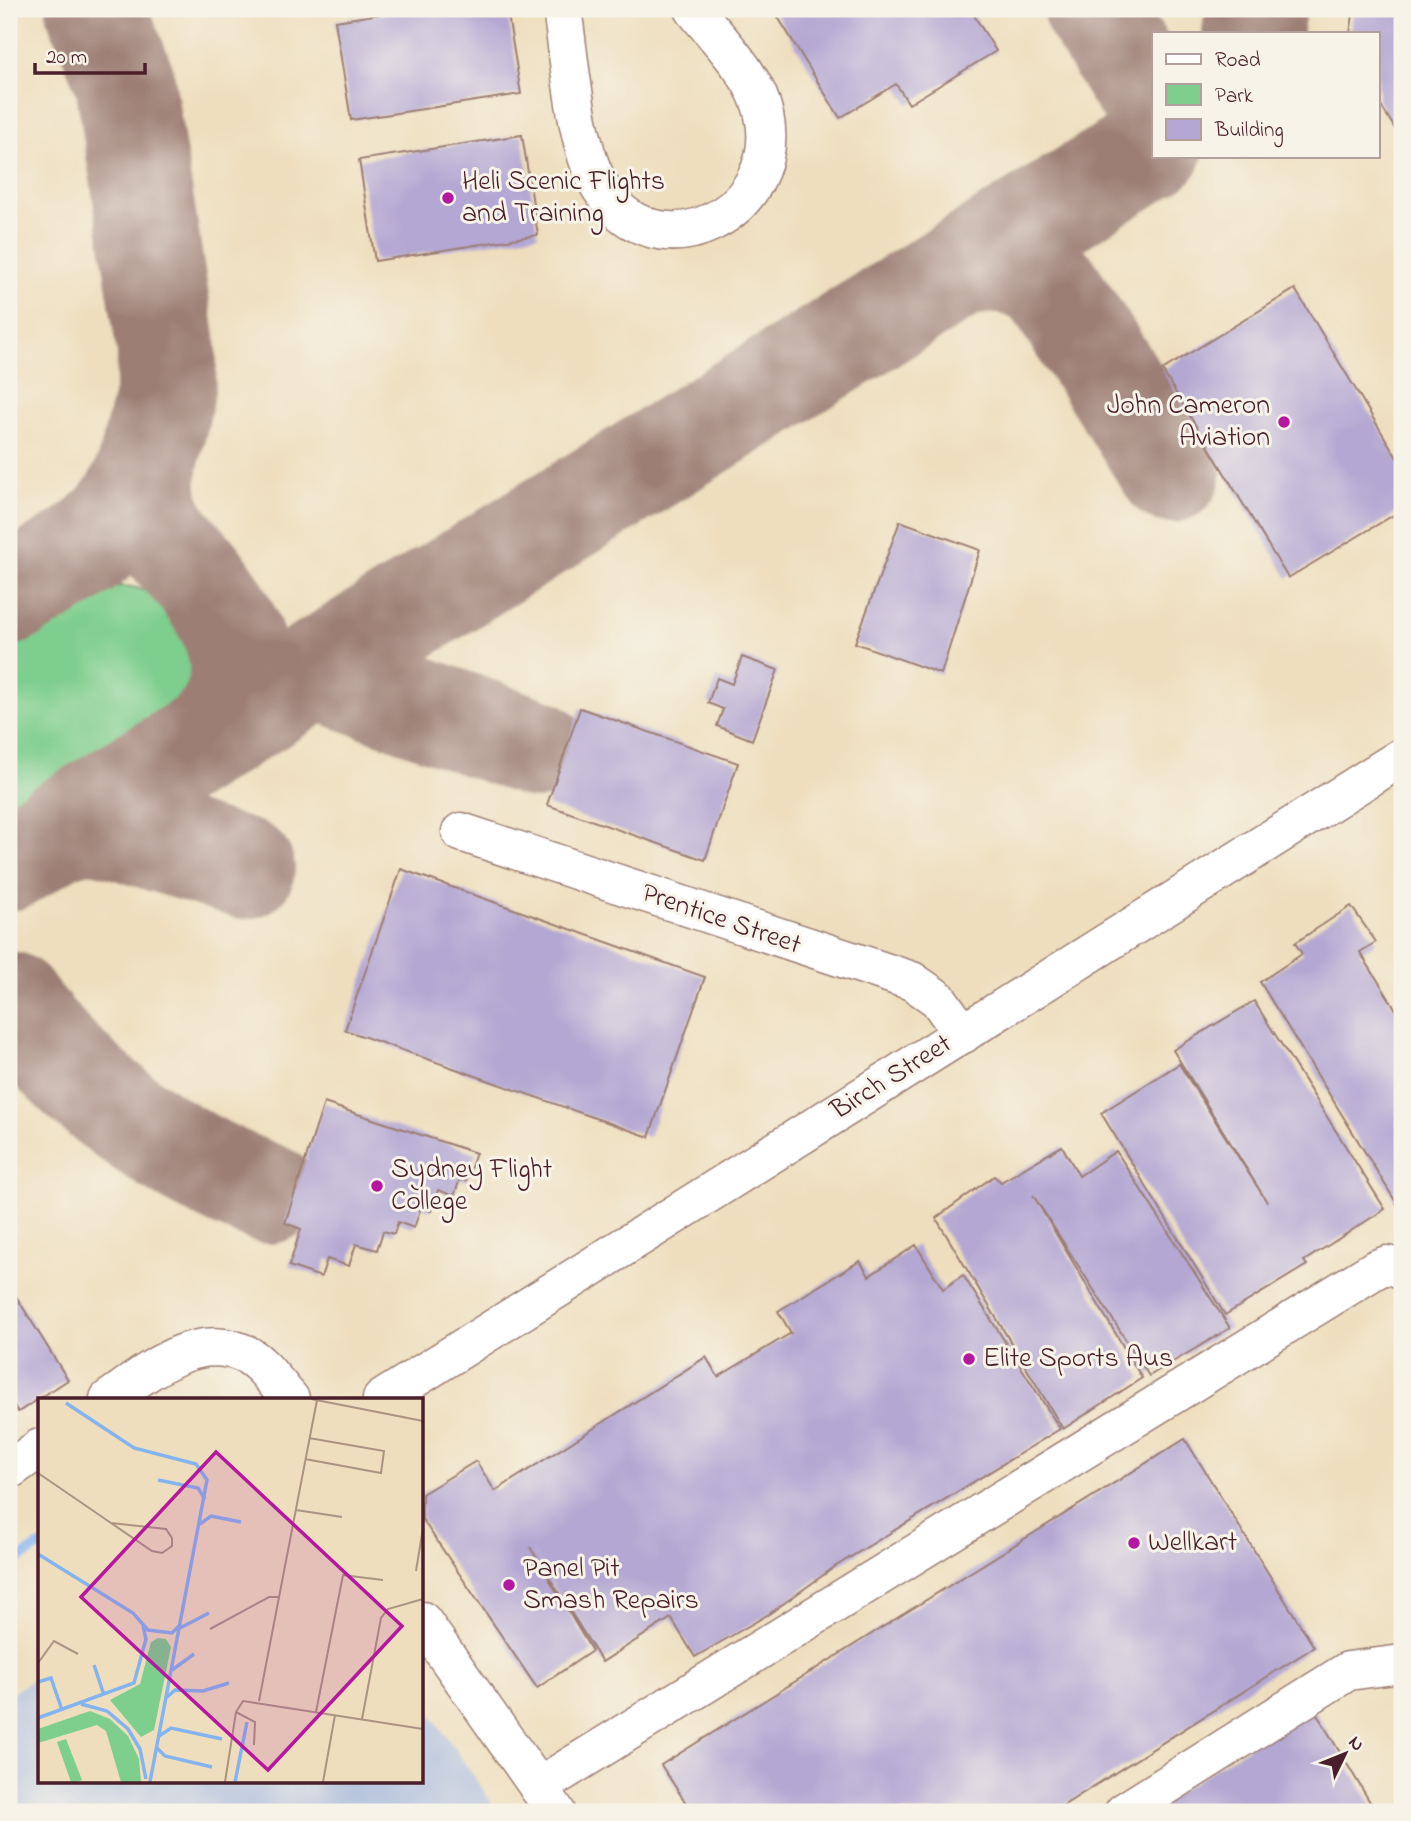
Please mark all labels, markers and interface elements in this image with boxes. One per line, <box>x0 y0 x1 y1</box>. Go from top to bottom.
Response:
scale bar <box>35 32 145 76</box>
legend <box>1152 32 1380 158</box>
text: 20 m <box>46 43 87 73</box>
text: Road <box>1215 46 1261 76</box>
text: Park <box>1215 82 1254 112</box>
text: Building <box>1214 116 1284 148</box>
place label: Heli Scenic Flights and Training <box>462 162 665 235</box>
marker: Heli Scenic Flights and Training <box>440 190 456 206</box>
place label: John Cameron Aviation <box>1107 386 1270 459</box>
marker: John Cameron Aviation <box>1276 414 1292 430</box>
street label: Prentice Street <box>636 874 806 966</box>
street label: Birch Street <box>823 1025 960 1132</box>
place label: Sydney Flight College <box>391 1150 552 1223</box>
marker: Sydney Flight College <box>369 1178 385 1194</box>
place label: Elite Sports Aus <box>983 1339 1173 1380</box>
marker: Elite Sports Aus <box>961 1351 977 1367</box>
inset map <box>38 1398 424 1783</box>
place label: Wellkart <box>1148 1523 1237 1564</box>
marker: Wellkart <box>1126 1535 1142 1551</box>
place label: Panel Pit Smash Repairs <box>523 1549 699 1622</box>
marker: Panel Pit Smash Repairs <box>501 1577 517 1593</box>
north arrow <box>1310 1720 1380 1790</box>
text: N <box>1341 1730 1370 1758</box>

